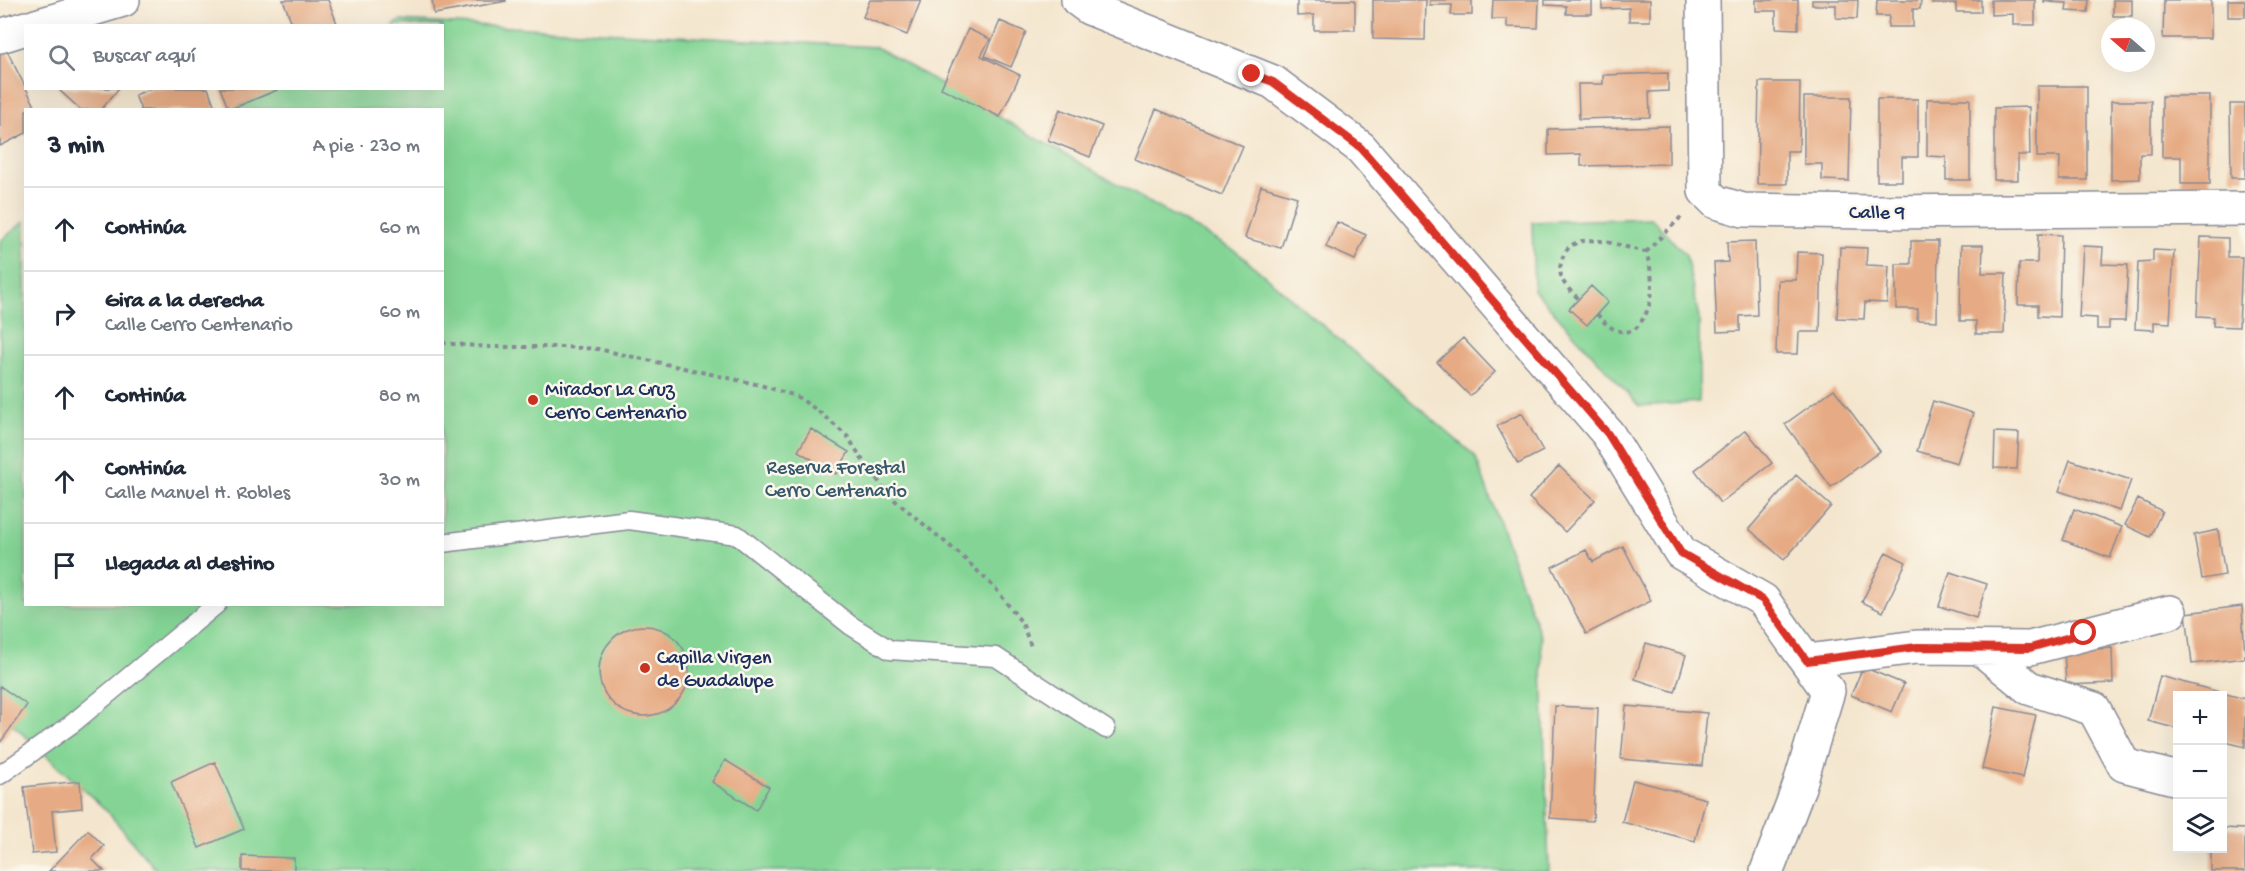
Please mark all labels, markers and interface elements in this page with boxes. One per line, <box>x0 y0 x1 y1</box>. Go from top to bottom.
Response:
north arrow <box>2101 18 2155 72</box>
search box <box>24 24 444 90</box>
icon: search <box>45 41 78 74</box>
text: Buscar aquí <box>93 44 196 70</box>
route end <box>1238 60 1264 86</box>
text: 3 min <box>48 132 104 163</box>
text: A pie · 230 m <box>313 136 420 159</box>
street label: Calle 9 <box>1849 203 1905 226</box>
icon: ahead <box>48 213 81 246</box>
text: Continúa <box>105 216 186 242</box>
text: 60 m <box>380 218 420 241</box>
text: Gira a la derecha <box>105 289 263 315</box>
icon: right <box>48 297 81 330</box>
text: 60 m <box>380 302 420 325</box>
text: Calle Cerro Centenario <box>105 315 293 338</box>
place label: Mirador La Cruz Cerro Centenario <box>545 380 687 426</box>
icon: ahead <box>48 381 81 414</box>
text: Continúa <box>105 384 186 410</box>
text: 80 m <box>379 386 420 409</box>
marker: Mirador La Cruz Cerro Centenario <box>526 393 540 407</box>
text: Continúa <box>105 457 186 483</box>
park label: Reserva Forestal Cerro Centenario <box>765 458 907 504</box>
icon: ahead <box>48 465 81 498</box>
text: 30 m <box>379 470 420 493</box>
text: Calle Manuel H. Robles <box>105 483 290 506</box>
icon: arrive <box>48 549 81 582</box>
text: Llegada al destino <box>105 552 275 578</box>
route start <box>2070 619 2096 645</box>
place label: Capilla Virgen de Guadalupe <box>657 648 774 694</box>
marker: Capilla Virgen de Guadalupe <box>638 661 652 675</box>
map controls <box>2173 691 2227 853</box>
button: + <box>2173 691 2227 745</box>
button: − <box>2173 745 2227 799</box>
button: layers <box>2173 799 2227 853</box>

